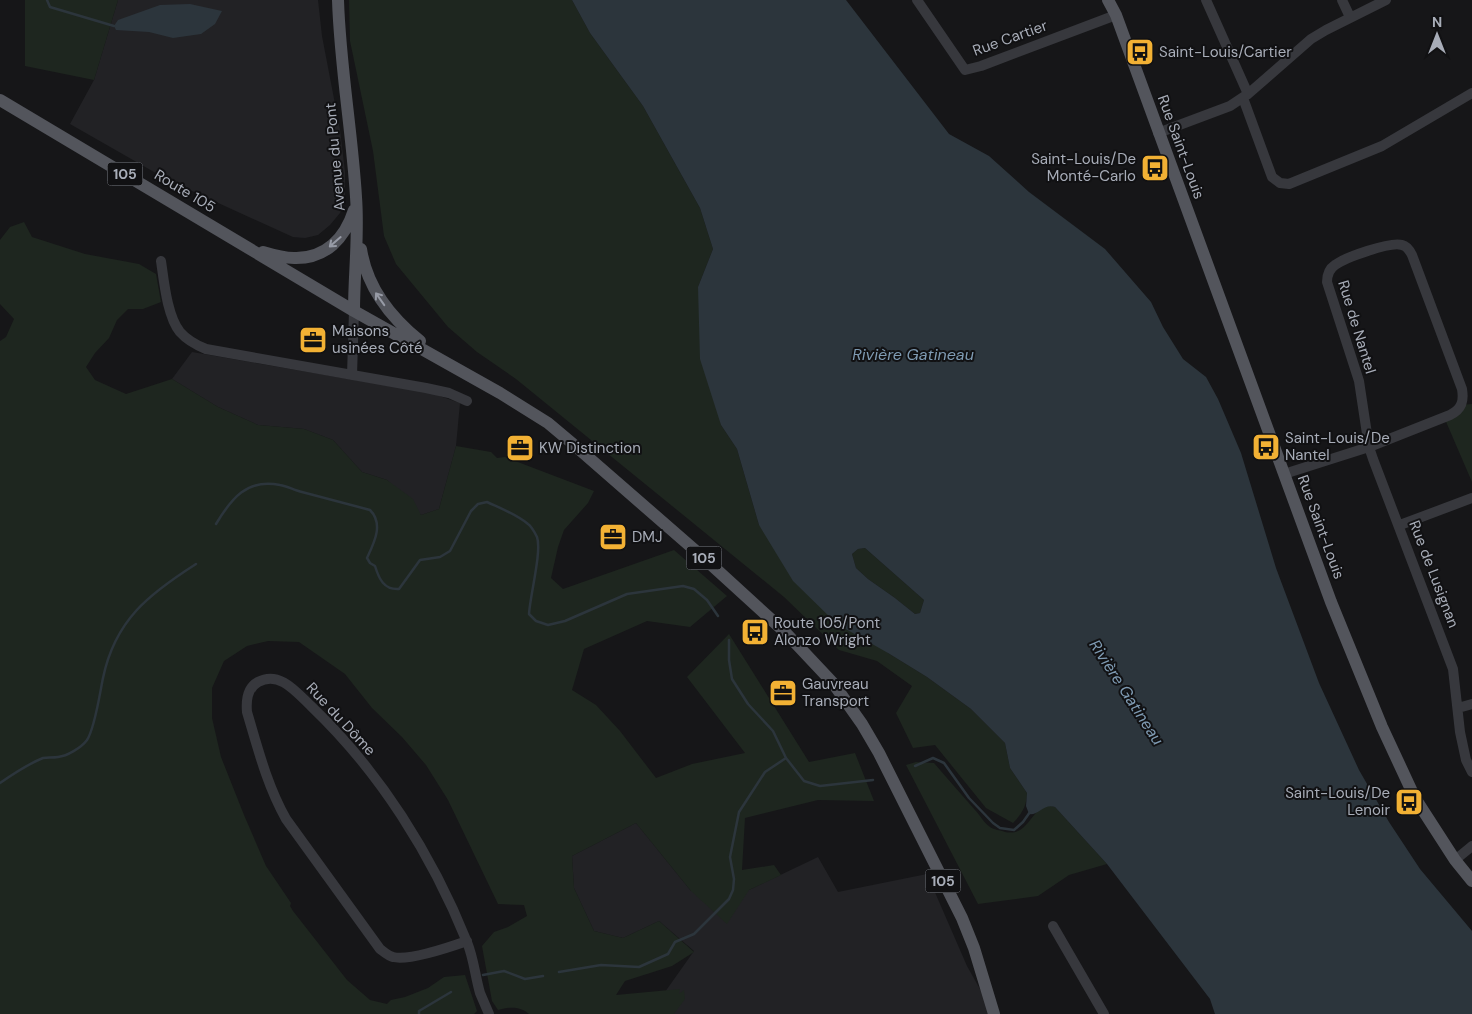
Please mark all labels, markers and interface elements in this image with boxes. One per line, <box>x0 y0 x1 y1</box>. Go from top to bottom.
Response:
north arrow <box>1412 10 1462 60</box>
text: N <box>1432 13 1442 31</box>
street label: Rue Cartier <box>970 15 1051 61</box>
bus stop icon: Saint-Louis/Cartier <box>1125 37 1155 67</box>
place label: Saint-Louis/Cartier <box>1159 42 1292 62</box>
street label: Rue Saint-Louis <box>1153 92 1209 202</box>
street label: Avenue du Pont <box>320 102 350 212</box>
place label: Saint-Louis/De Monté-Carlo <box>1031 149 1136 186</box>
bus stop icon: Saint-Louis/De Monté-Carlo <box>1140 153 1170 183</box>
road number: 105 <box>108 162 142 185</box>
street label: Route 105 <box>151 165 219 217</box>
one-way arrow <box>328 237 341 248</box>
street label: Rue de Nantel <box>1333 278 1381 376</box>
one-way arrow <box>375 292 385 306</box>
place label: Maisons usinées Côté <box>332 321 422 358</box>
office icon: Maisons usinées Côté <box>298 325 328 355</box>
water label: Rivière Gatineau <box>852 344 974 365</box>
place label: Saint-Louis/De Nantel <box>1285 428 1390 465</box>
bus stop icon: Saint-Louis/De Nantel <box>1251 432 1281 462</box>
office icon: KW Distinction <box>505 433 535 463</box>
place label: KW Distinction <box>539 438 641 458</box>
street label: Rue Saint-Louis <box>1293 472 1349 582</box>
street label: Rue de Lusignan <box>1404 518 1464 630</box>
office icon: DMJ <box>598 522 628 552</box>
place label: DMJ <box>632 527 662 547</box>
road number: 105 <box>686 546 722 570</box>
place label: Route 105/Pont Alonzo Wright <box>774 613 880 650</box>
bus stop icon: Route 105/Pont Alonzo Wright <box>740 617 770 647</box>
water label: Rivière Gatineau <box>1085 636 1169 749</box>
place label: Gauvreau Transport <box>802 674 869 711</box>
street label: Rue du Dôme <box>302 678 380 760</box>
office icon: Gauvreau Transport <box>768 678 798 708</box>
place label: Saint-Louis/De Lenoir <box>1285 783 1390 820</box>
bus stop icon: Saint-Louis/De Lenoir <box>1394 787 1424 817</box>
road number: 105 <box>926 869 960 892</box>

